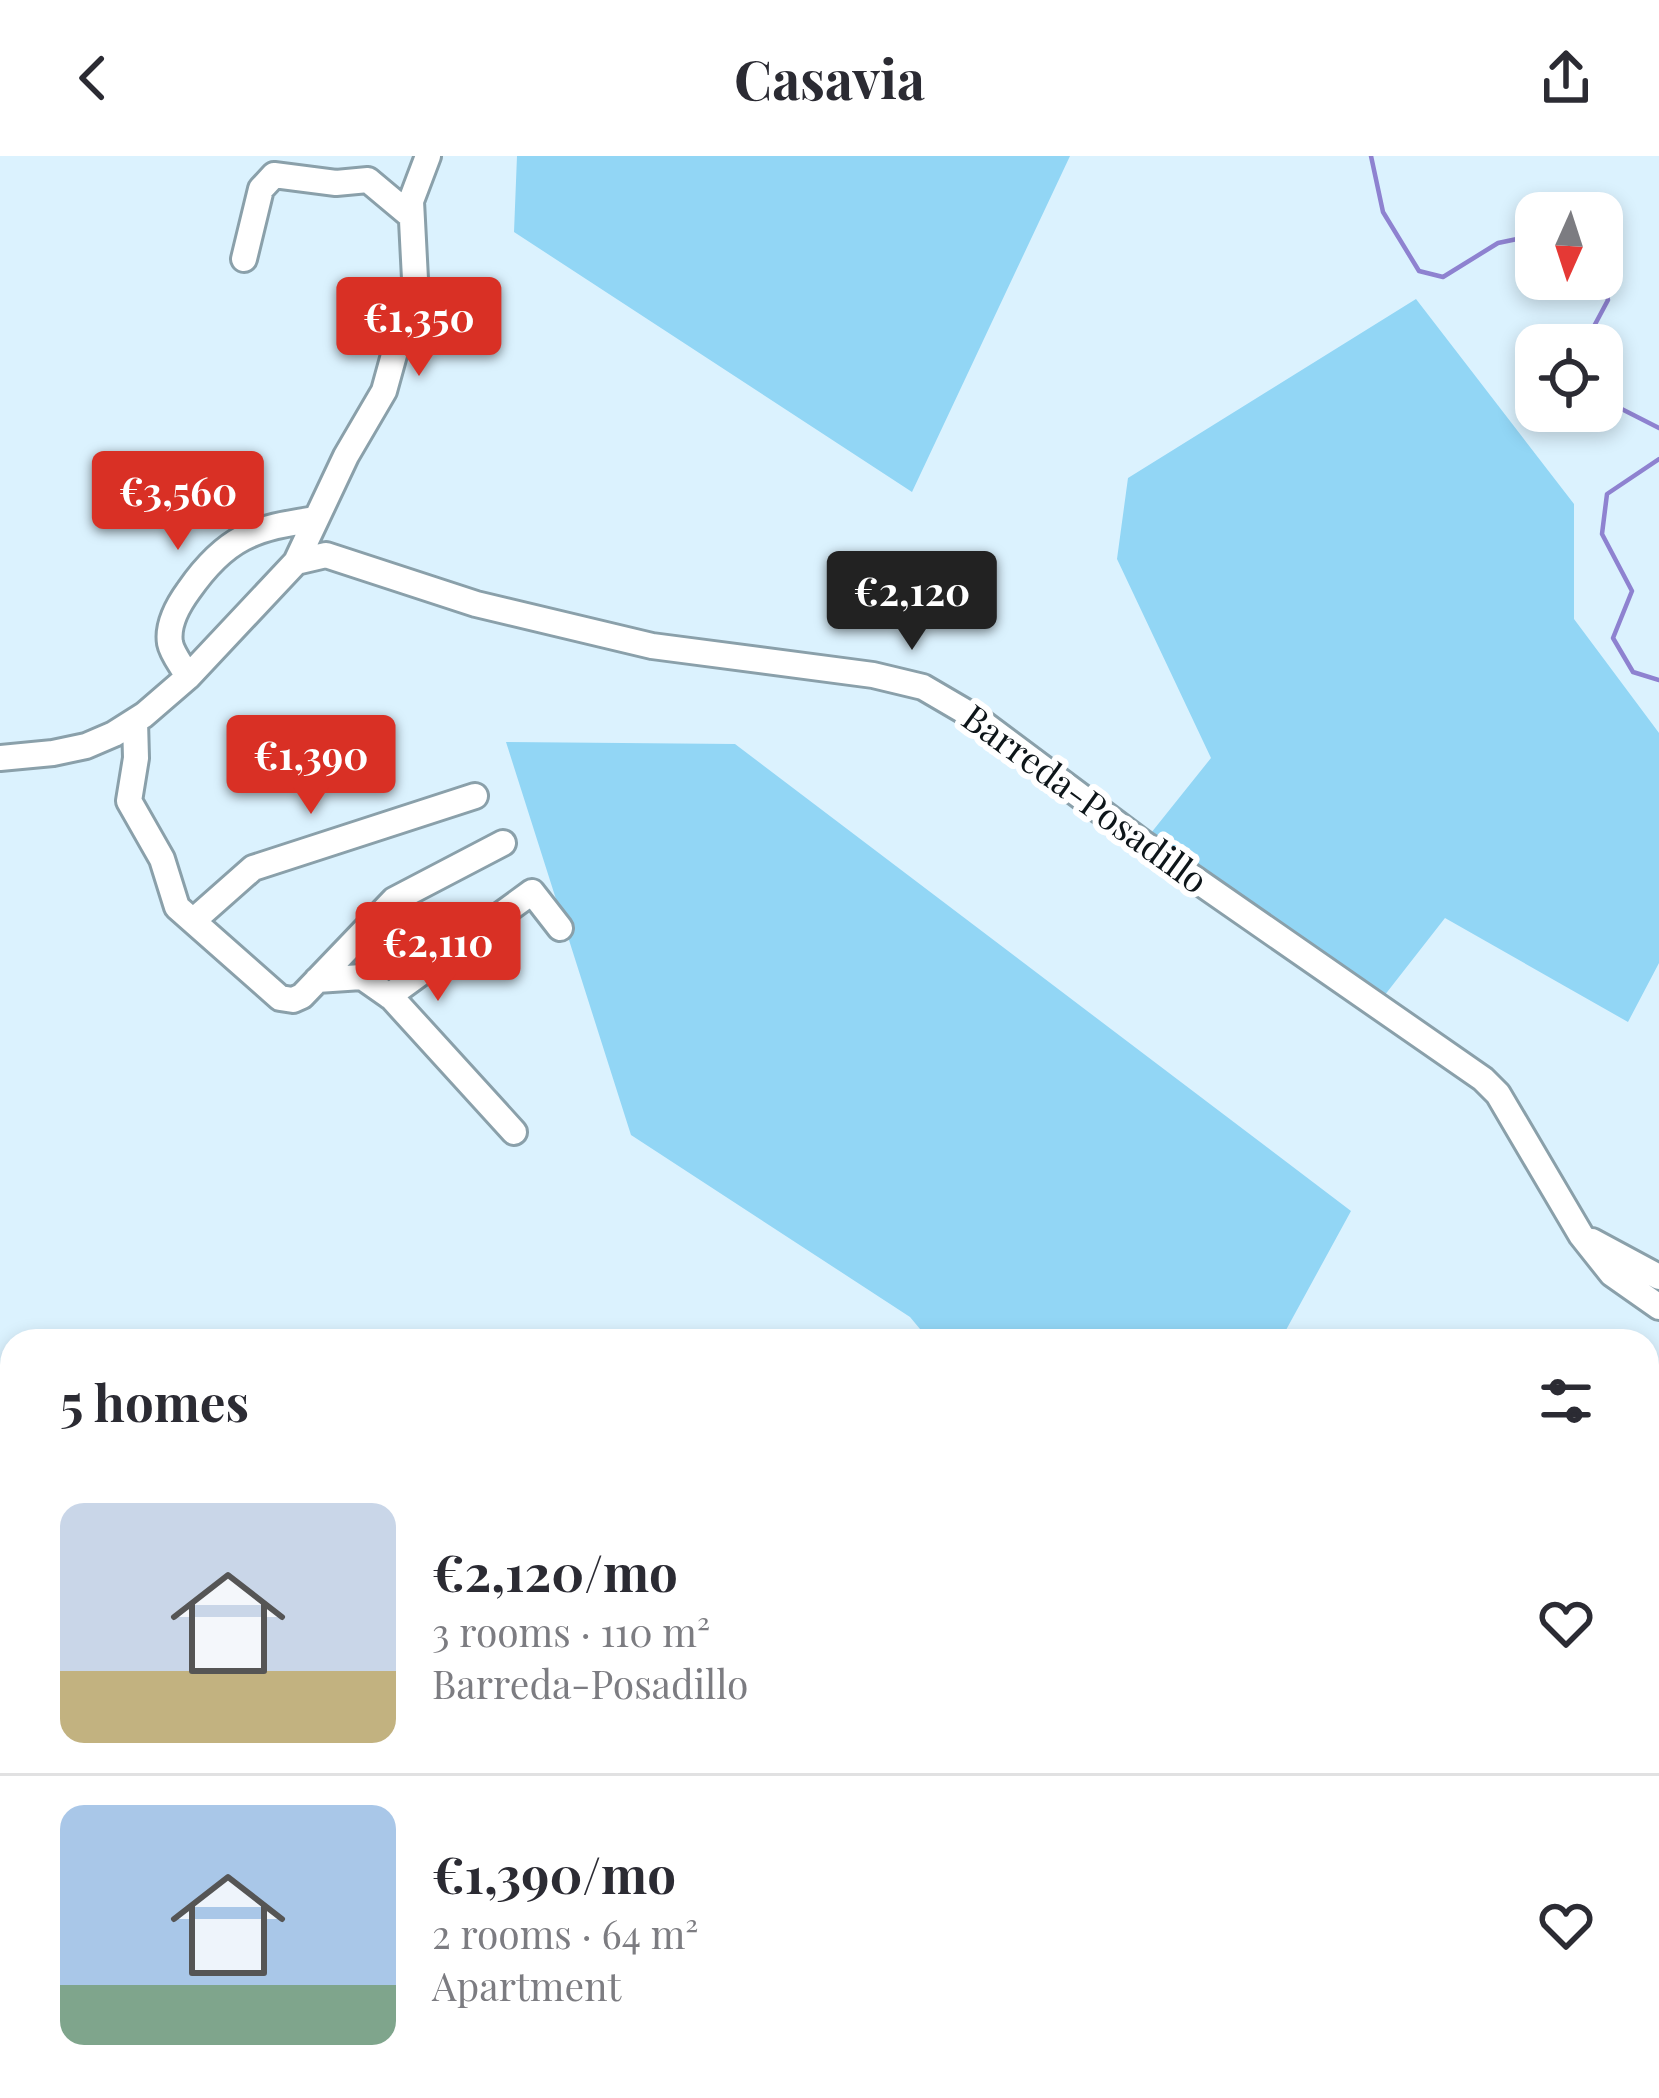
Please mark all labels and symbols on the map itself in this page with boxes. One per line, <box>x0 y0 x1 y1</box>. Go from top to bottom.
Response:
north arrow <box>1515 192 1623 300</box>
pin: €1,350 <box>321 277 517 379</box>
pin: €3,560 <box>80 451 276 553</box>
pin: €2,120 <box>814 551 1010 653</box>
street label: Barreda-Posadillo <box>954 692 1218 903</box>
pin: €1,390 <box>213 715 409 817</box>
pin: €2,110 <box>340 902 536 1004</box>

